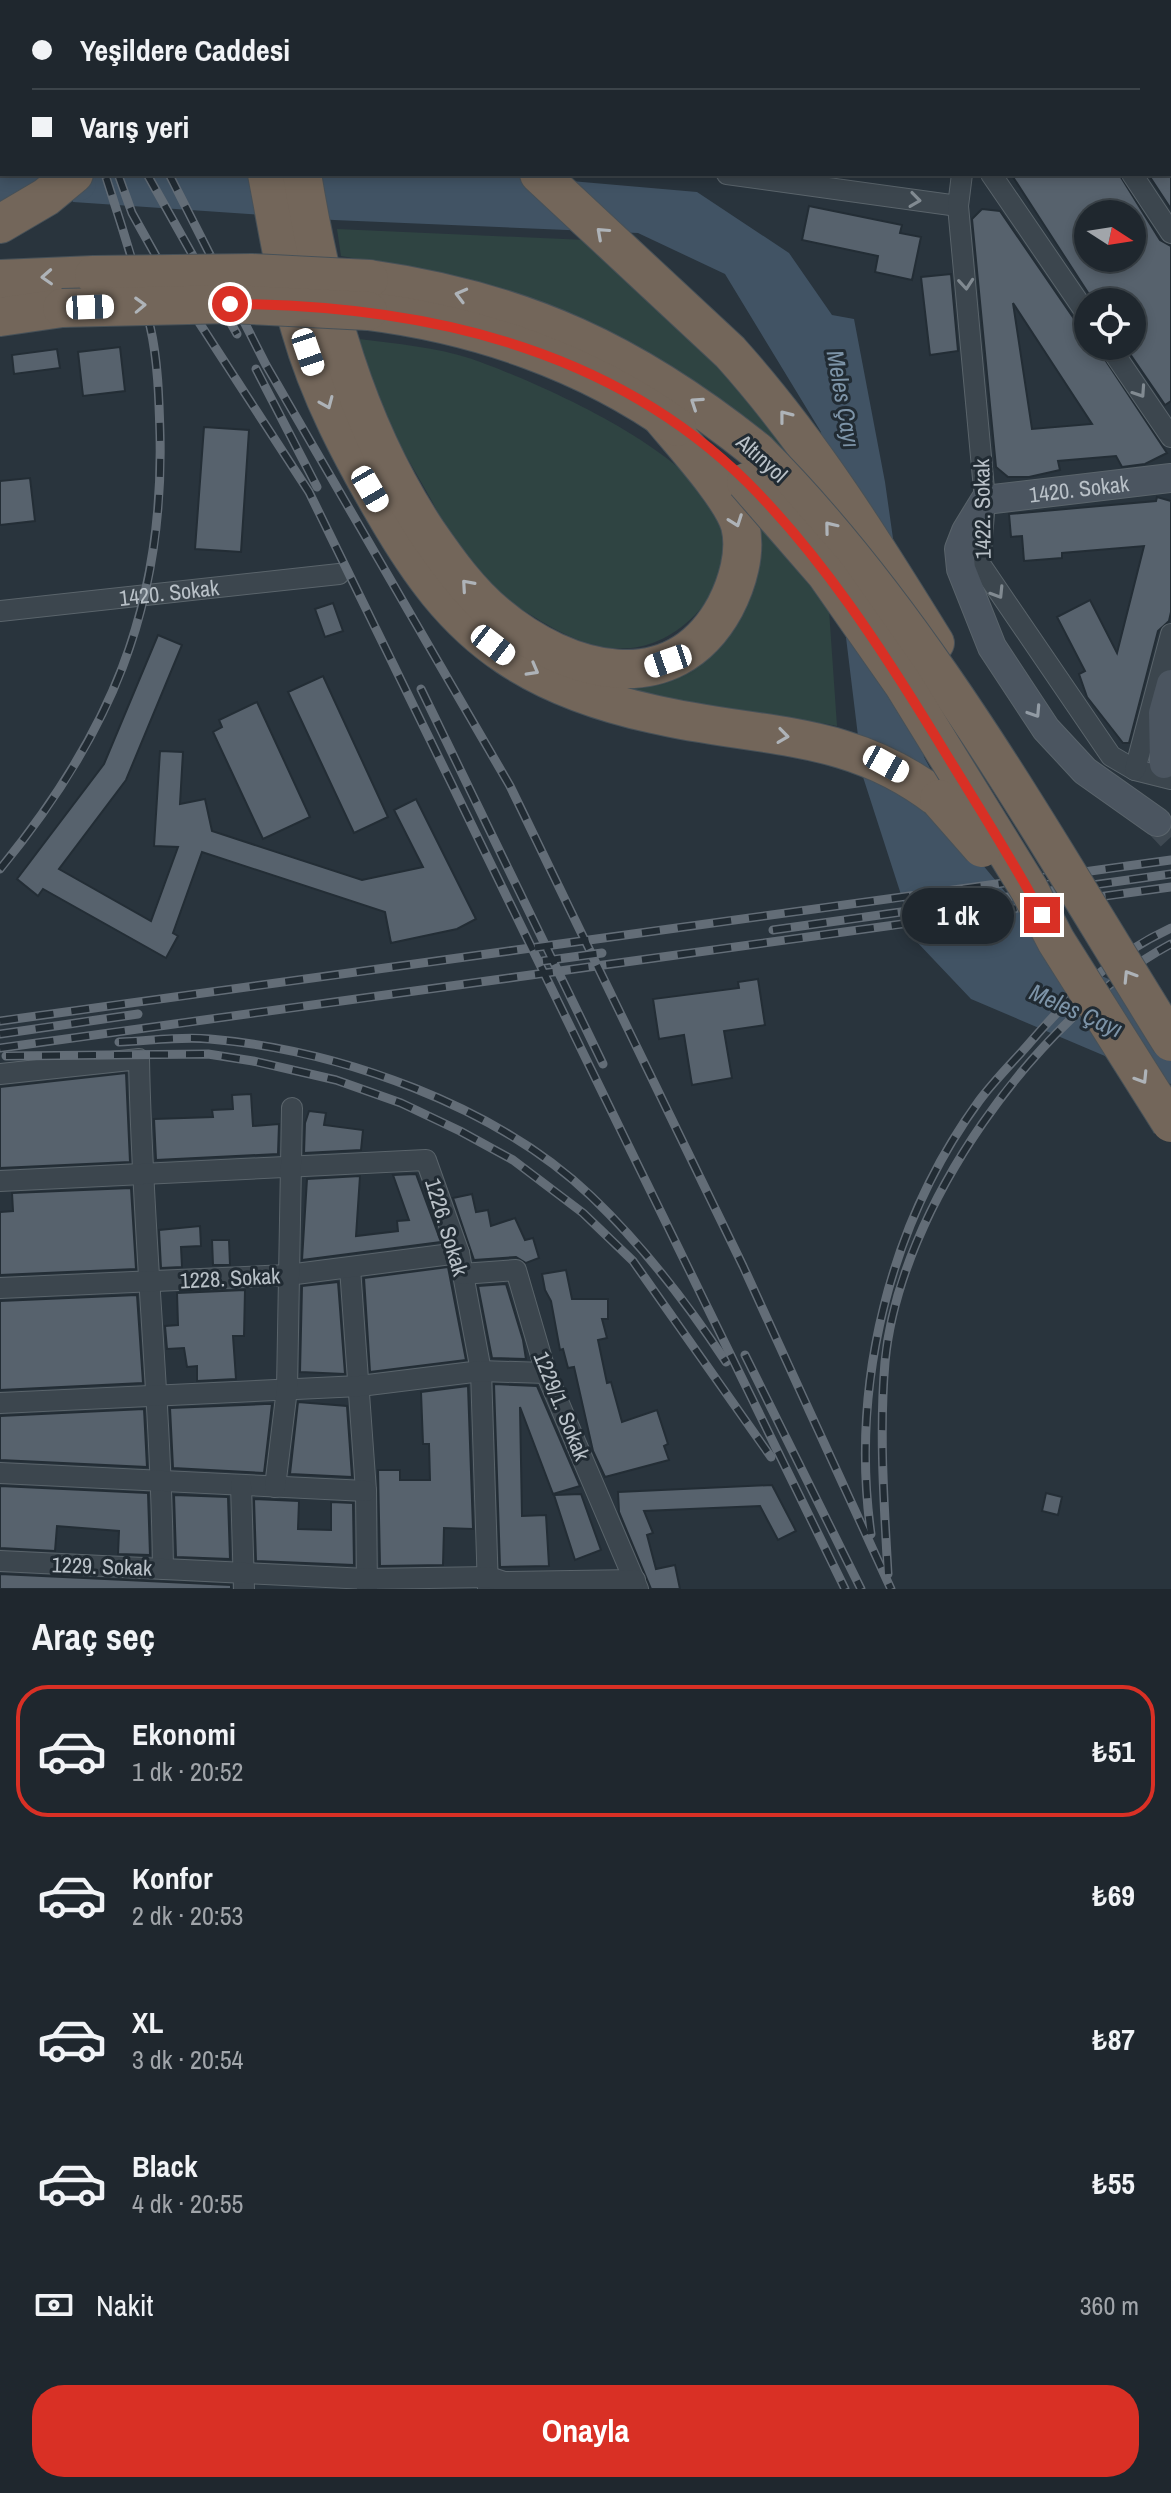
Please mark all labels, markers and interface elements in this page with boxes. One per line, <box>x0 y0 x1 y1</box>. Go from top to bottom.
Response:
text: Yeşildere Caddesi <box>80 30 290 70</box>
text: Varış yeri <box>80 107 189 147</box>
one-way arrow <box>908 191 922 208</box>
north arrow <box>1074 200 1146 272</box>
map controls <box>1074 200 1146 360</box>
one-way arrow <box>596 228 611 242</box>
one-way arrow <box>40 268 53 285</box>
one-way arrow <box>957 278 974 291</box>
route start <box>212 286 248 322</box>
one-way arrow <box>454 288 468 305</box>
button: locate <box>1074 288 1146 360</box>
car <box>66 294 114 320</box>
one-way arrow <box>134 297 147 314</box>
car <box>289 325 327 379</box>
water label: Meles Çayı <box>820 348 868 450</box>
one-way arrow <box>1130 383 1145 397</box>
one-way arrow <box>318 395 334 409</box>
one-way arrow <box>690 398 704 413</box>
one-way arrow <box>780 411 795 425</box>
street label: Altınyol <box>729 426 794 489</box>
street label: 1422. Sokak <box>966 458 998 559</box>
car <box>348 462 392 516</box>
street label: 1420. Sokak <box>1027 468 1132 510</box>
one-way arrow <box>726 513 742 527</box>
one-way arrow <box>825 522 840 536</box>
street label: 1420. Sokak <box>117 572 222 613</box>
one-way arrow <box>462 579 477 594</box>
one-way arrow <box>988 584 1004 599</box>
car <box>467 621 519 669</box>
car <box>641 642 695 680</box>
one-way arrow <box>525 661 539 676</box>
one-way arrow <box>1026 704 1041 718</box>
one-way arrow <box>776 727 790 744</box>
car <box>859 742 913 786</box>
callout: 1 dk <box>902 887 1014 943</box>
route end <box>1024 897 1060 933</box>
text: 1 dk <box>937 898 979 933</box>
one-way arrow <box>1124 970 1139 985</box>
water label: Meles Çayı <box>1025 975 1128 1045</box>
one-way arrow <box>1133 1069 1148 1083</box>
street label: 1226. Sokak <box>418 1175 476 1280</box>
street label: 1228. Sokak <box>179 1260 282 1296</box>
street label: 1229/1. Sokak <box>526 1347 598 1466</box>
street label: 1229. Sokak <box>51 1549 154 1583</box>
text: Araç seç <box>32 1613 155 1661</box>
text: Ekonomi <box>132 1714 236 1754</box>
icon: car <box>36 1715 108 1787</box>
text: ₺51 <box>1093 1731 1135 1771</box>
text: 1 dk · 20:52 <box>132 1754 243 1789</box>
text: Konfor <box>132 1858 213 1898</box>
icon: car <box>36 1859 108 1931</box>
text: ₺69 <box>1093 1875 1135 1915</box>
text: 2 dk · 20:53 <box>132 1898 243 1933</box>
text: XL <box>132 2002 163 2042</box>
icon: car <box>36 2003 108 2075</box>
text: ₺87 <box>1093 2019 1135 2059</box>
text: 3 dk · 20:54 <box>132 2042 243 2077</box>
text: Black <box>132 2146 198 2186</box>
icon: car <box>36 2147 108 2219</box>
text: ₺55 <box>1093 2163 1135 2203</box>
text: 4 dk · 20:55 <box>132 2186 243 2221</box>
icon: cash <box>32 2283 76 2327</box>
text: Nakit <box>96 2285 153 2325</box>
text: 360 m <box>1080 2288 1139 2323</box>
button: Onayla <box>32 2385 1139 2477</box>

